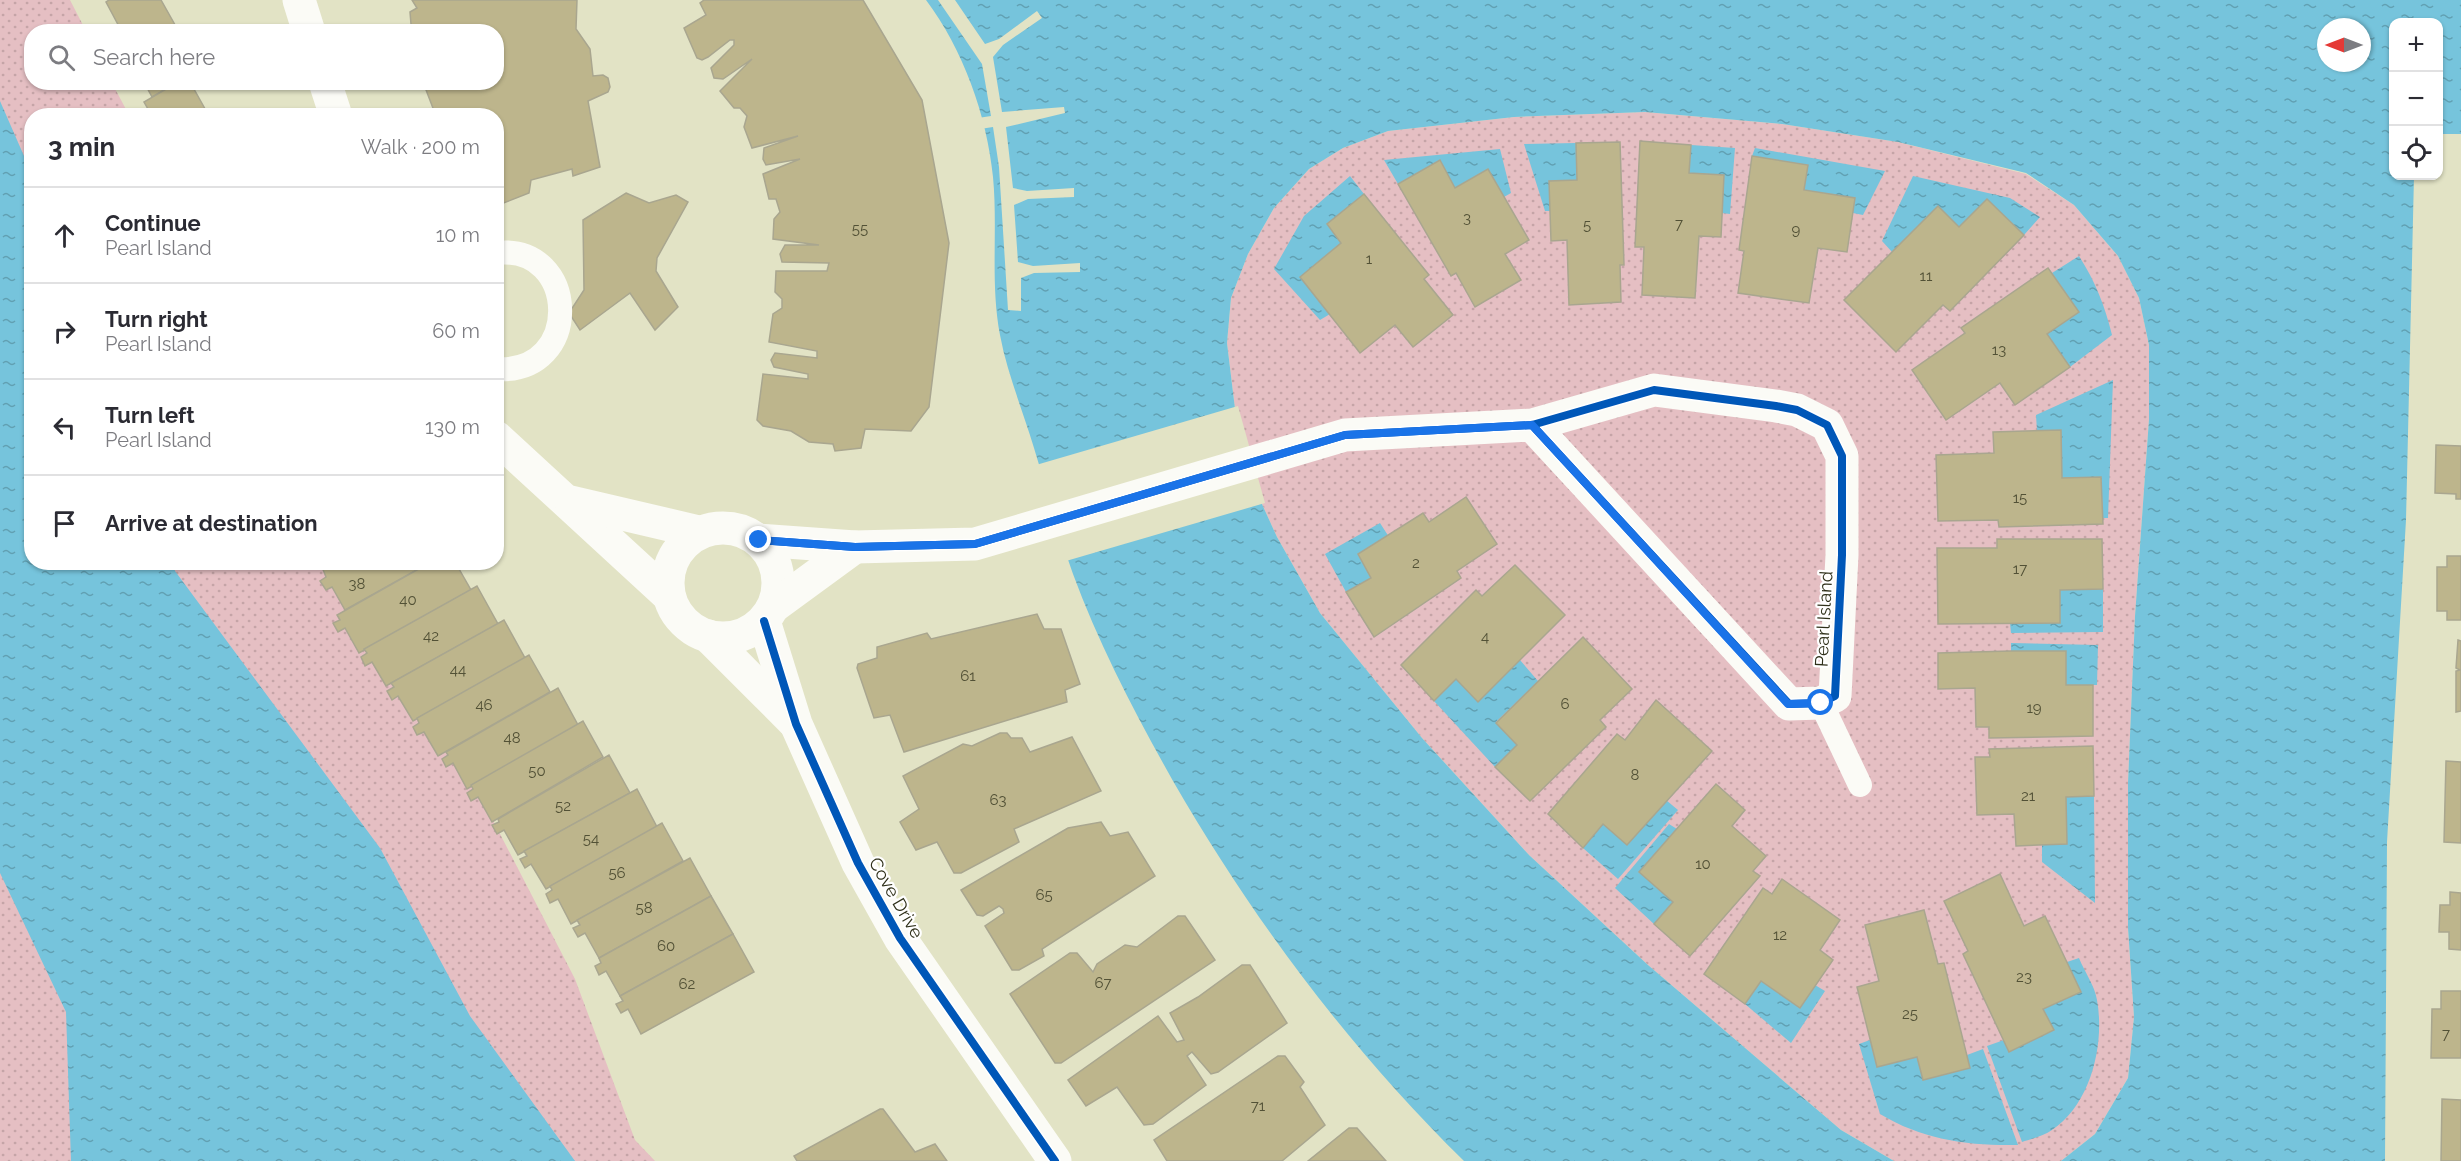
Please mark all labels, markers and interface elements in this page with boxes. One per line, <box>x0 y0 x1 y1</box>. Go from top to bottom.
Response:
north arrow <box>2317 18 2371 72</box>
map controls <box>2389 18 2443 180</box>
button: + <box>2389 18 2443 72</box>
search box <box>24 24 504 90</box>
icon: search <box>45 41 78 74</box>
text: Search here <box>93 44 215 70</box>
button: − <box>2389 72 2443 126</box>
button: locate <box>2389 126 2443 180</box>
text: 3 min <box>48 132 115 162</box>
text: Walk · 200 m <box>361 135 480 159</box>
house number: 3 <box>1463 209 1471 227</box>
text: Continue <box>105 210 201 236</box>
house number: 7 <box>1675 215 1683 233</box>
house number: 5 <box>1583 216 1591 234</box>
icon: ahead <box>48 219 81 252</box>
house number: 55 <box>852 220 868 238</box>
house number: 9 <box>1792 221 1801 239</box>
text: 10 m <box>436 223 480 247</box>
text: Pearl Island <box>105 236 212 260</box>
house number: 1 <box>1366 250 1373 268</box>
house number: 11 <box>1920 267 1933 285</box>
text: Turn right <box>105 306 208 332</box>
icon: right <box>48 315 81 348</box>
text: 60 m <box>432 319 480 343</box>
text: Pearl Island <box>105 332 212 356</box>
house number: 13 <box>1992 341 2006 359</box>
text: Turn left <box>105 402 195 428</box>
icon: left <box>48 411 81 444</box>
text: 130 m <box>425 415 480 439</box>
text: Pearl Island <box>105 428 212 452</box>
house number: 15 <box>2013 489 2027 507</box>
icon: arrive <box>48 507 81 540</box>
text: Arrive at destination <box>105 510 318 536</box>
route end <box>745 526 771 552</box>
house number: 2 <box>1412 554 1420 572</box>
house number: 17 <box>2013 560 2027 578</box>
street label: Pearl Island <box>1810 570 1837 668</box>
house number: 38 <box>349 575 366 593</box>
house number: 40 <box>399 591 417 609</box>
house number: 42 <box>423 627 439 645</box>
house number: 4 <box>1481 628 1489 646</box>
house number: 44 <box>450 661 466 679</box>
house number: 61 <box>960 667 976 685</box>
route start <box>1807 689 1833 715</box>
house number: 6 <box>1560 695 1570 713</box>
house number: 46 <box>475 696 493 714</box>
house number: 19 <box>2026 699 2042 717</box>
house number: 48 <box>503 729 521 747</box>
house number: 50 <box>528 762 546 780</box>
house number: 8 <box>1631 766 1640 784</box>
house number: 21 <box>2021 787 2036 805</box>
house number: 63 <box>989 791 1007 809</box>
house number: 52 <box>555 797 571 815</box>
house number: 54 <box>583 830 599 848</box>
street label: Cove Drive <box>865 853 928 942</box>
house number: 10 <box>1695 855 1711 873</box>
house number: 56 <box>608 864 626 882</box>
house number: 65 <box>1035 886 1053 904</box>
house number: 58 <box>635 899 653 917</box>
house number: 12 <box>1773 926 1787 944</box>
house number: 60 <box>657 937 675 955</box>
house number: 23 <box>2016 968 2032 986</box>
house number: 67 <box>1094 974 1112 992</box>
house number: 62 <box>679 975 696 993</box>
house number: 25 <box>1902 1005 1918 1023</box>
house number: 7 <box>2442 1025 2450 1043</box>
house number: 71 <box>1251 1097 1266 1115</box>

